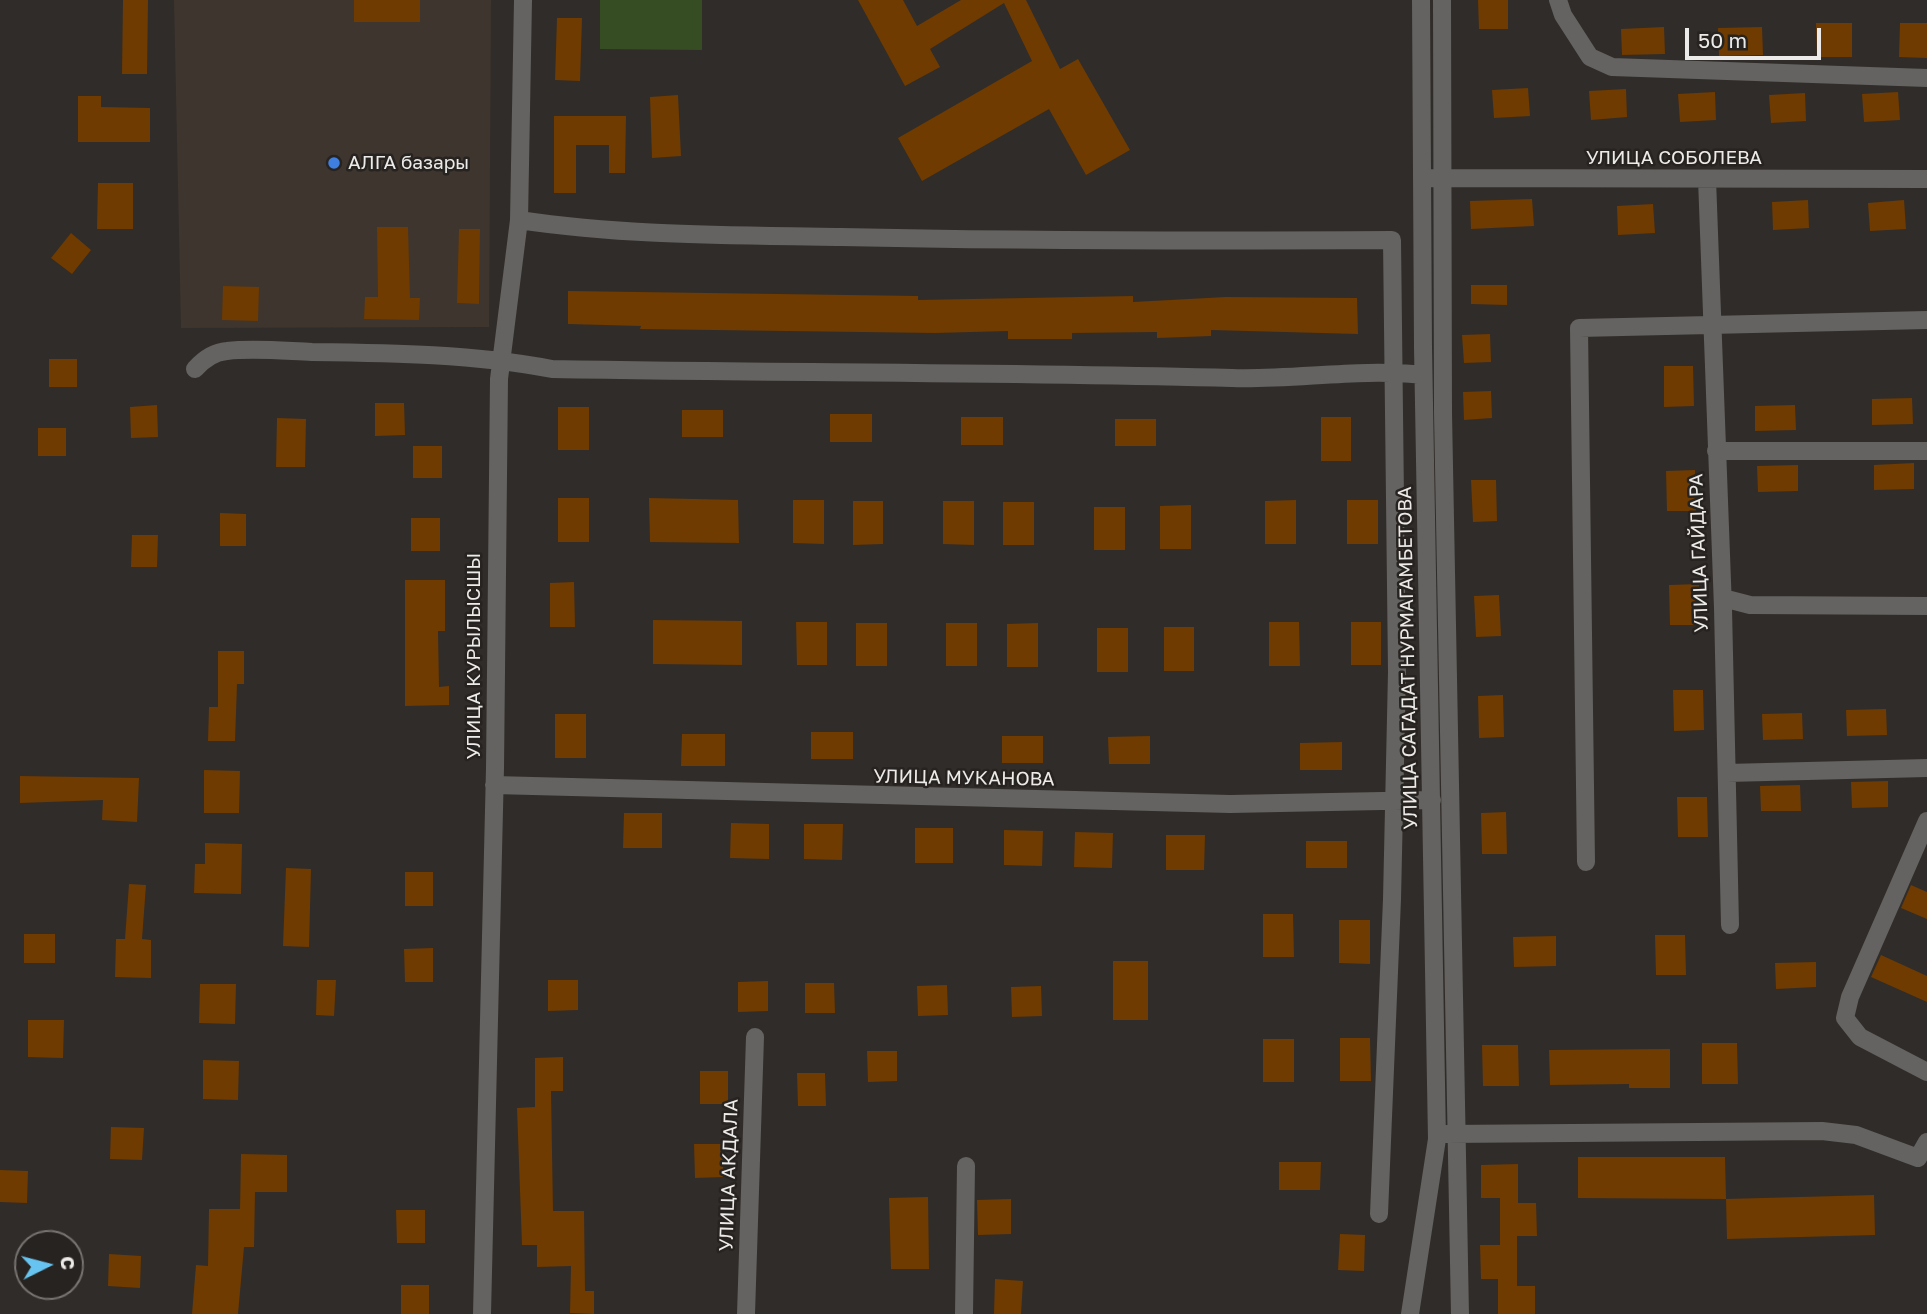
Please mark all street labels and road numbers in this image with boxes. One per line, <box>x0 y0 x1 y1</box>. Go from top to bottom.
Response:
street label: УЛИЦА СОБОЛЕВА <box>1586 147 1762 169</box>
street label: УЛИЦА ГАЙДАРА <box>1685 473 1713 633</box>
street label: УЛИЦА САГАДАТ НУРМАГАМБЕТОВА <box>1394 486 1422 830</box>
street label: УЛИЦА КУРЫЛЫСШЫ <box>463 553 485 759</box>
street label: УЛИЦА МУКАНОВА <box>873 765 1055 791</box>
street label: УЛИЦА АКДАЛА <box>715 1098 743 1252</box>

